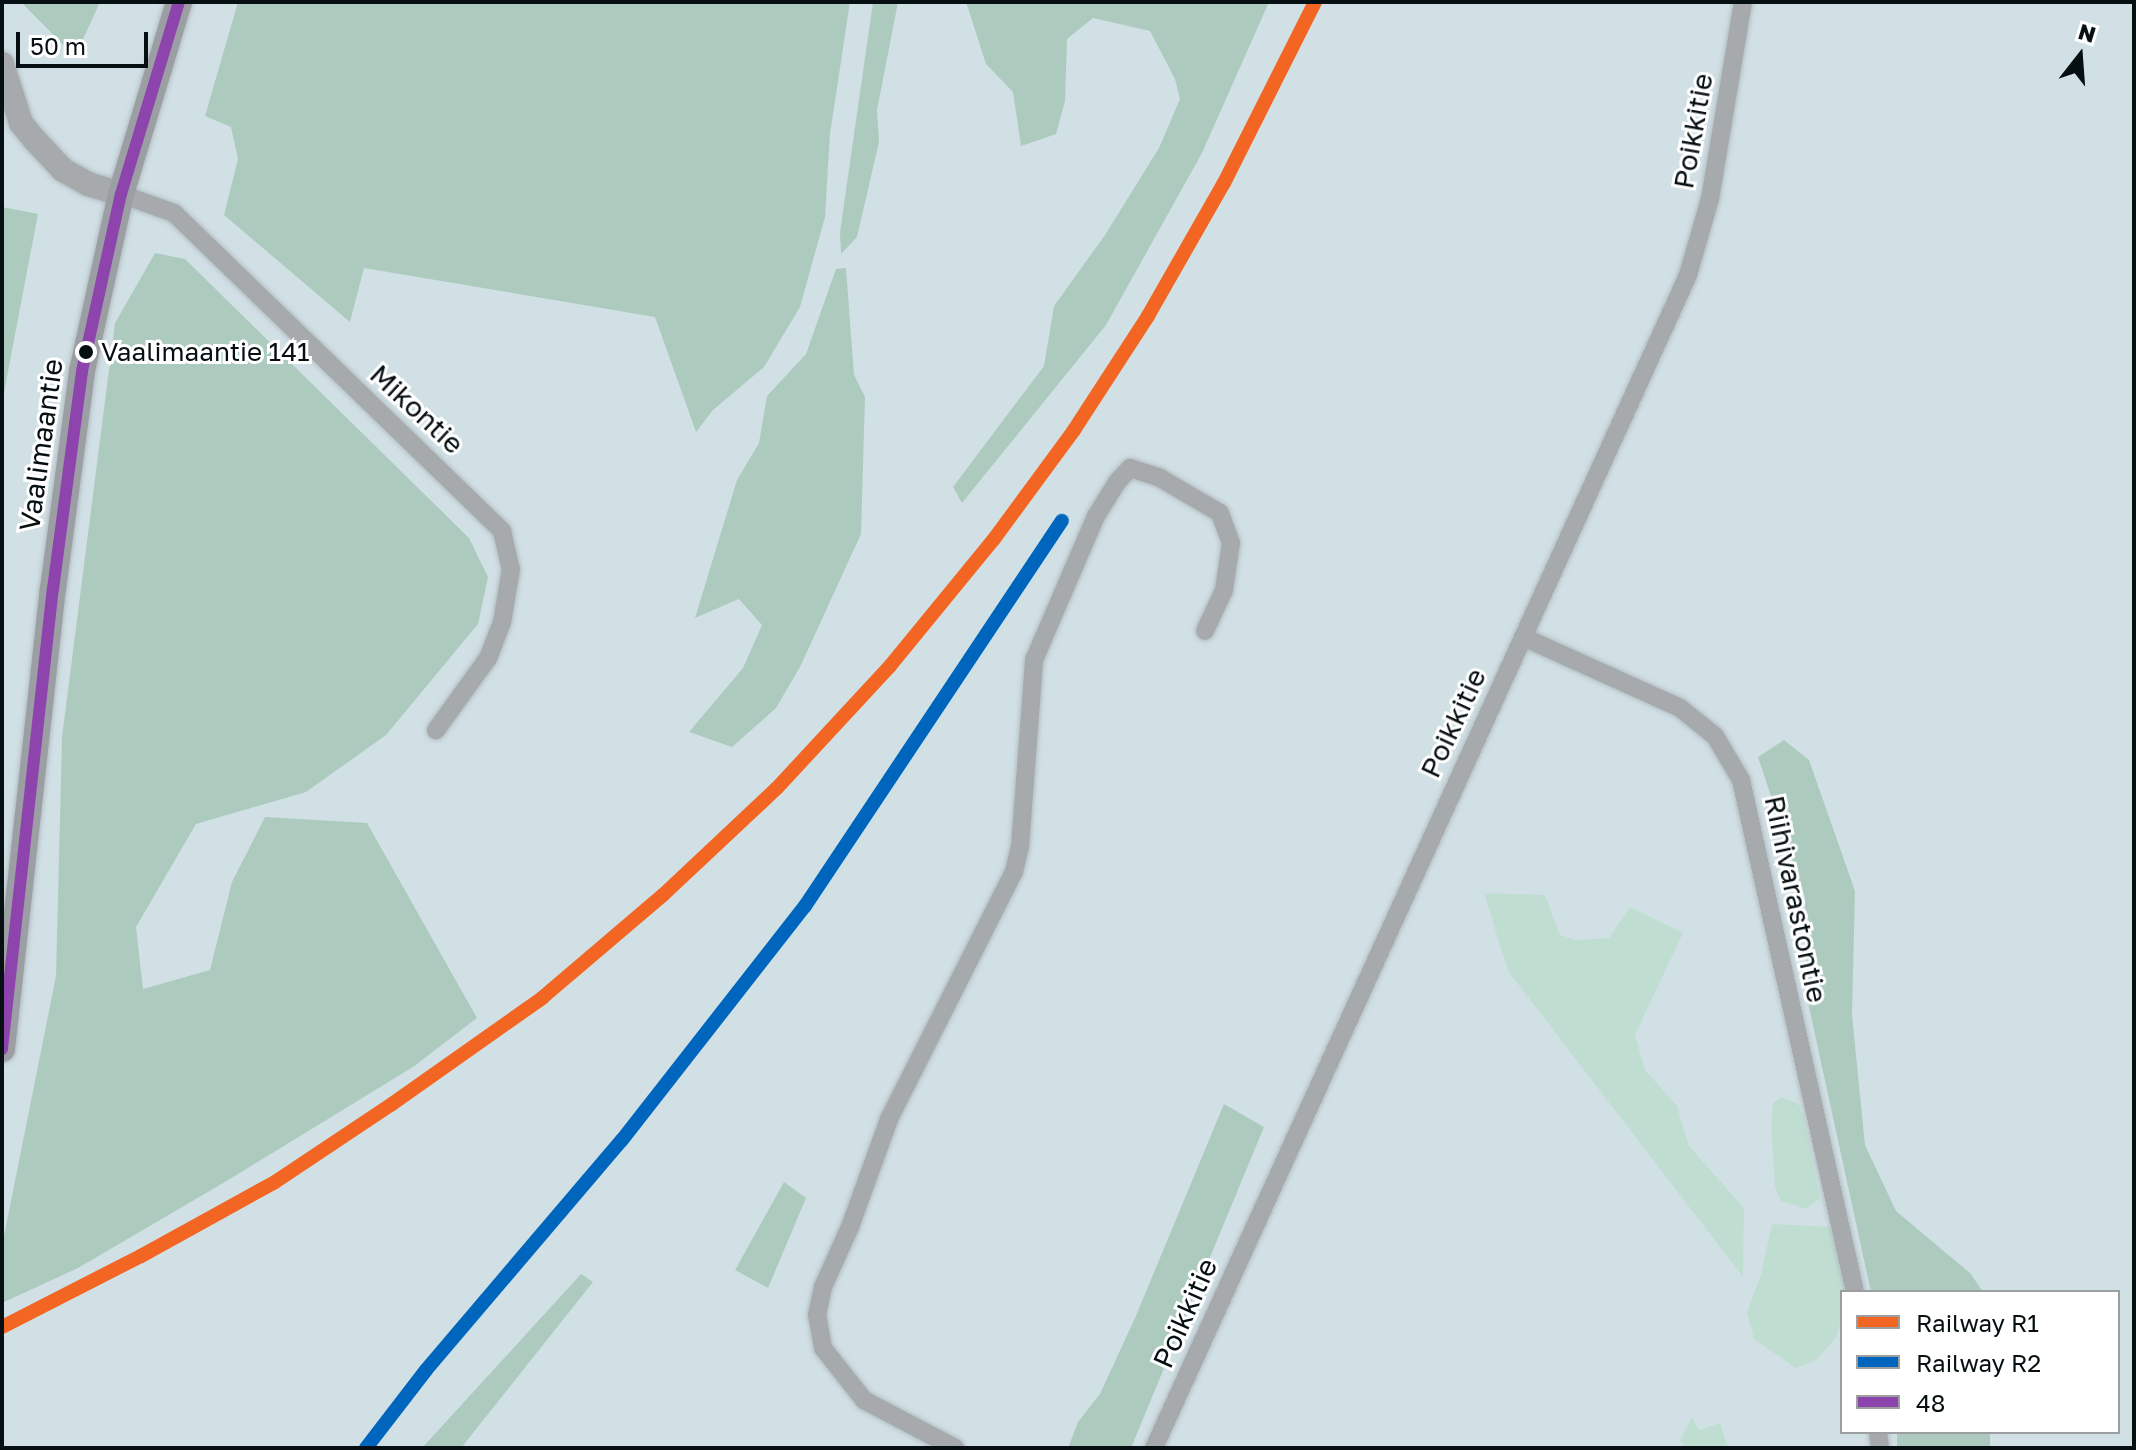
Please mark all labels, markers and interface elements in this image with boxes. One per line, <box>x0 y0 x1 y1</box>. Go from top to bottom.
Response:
scale bar <box>20 16 152 66</box>
north arrow <box>2040 16 2120 96</box>
text: N <box>2075 17 2099 48</box>
text: 50 m <box>30 31 86 60</box>
street label: Poikkitie <box>1666 71 1720 191</box>
place label: Vaalimaantie 141 <box>101 336 310 368</box>
marker: Vaalimaantie 141 <box>78 344 94 360</box>
street label: Vaalimaantie <box>12 357 70 533</box>
street label: Mikontie <box>363 357 471 461</box>
street label: Poikkitie <box>1413 663 1493 783</box>
street label: Riihivarastontie <box>1758 793 1834 1005</box>
street label: Poikkitie <box>1146 1253 1224 1373</box>
legend <box>1840 1290 2120 1434</box>
text: Railway R1 <box>1916 1308 2039 1337</box>
text: Railway R2 <box>1916 1348 2041 1377</box>
text: 48 <box>1916 1388 1945 1417</box>

